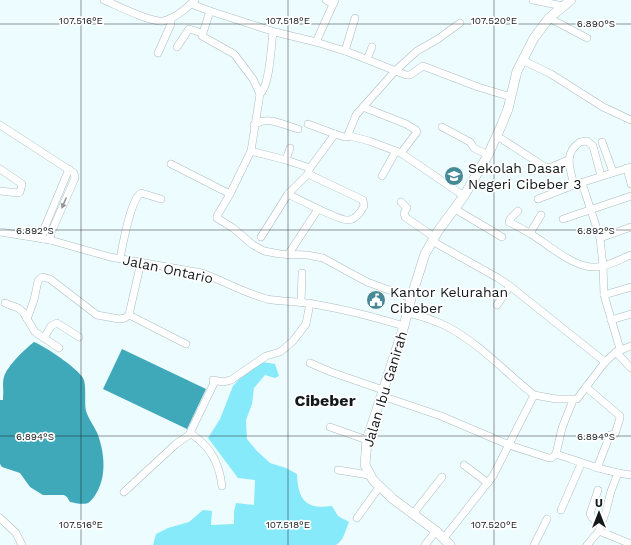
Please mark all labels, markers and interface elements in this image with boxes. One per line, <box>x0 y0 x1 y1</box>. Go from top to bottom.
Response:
text: 107.516°E <box>59 15 103 26</box>
text: 107.518°E <box>266 15 310 26</box>
text: 107.520°E <box>471 15 517 26</box>
text: 6.890°S <box>577 18 615 29</box>
place label: Sekolah Dasar Negeri Cibeber 3 <box>468 160 581 192</box>
school or university icon: Sekolah Dasar Negeri Cibeber 3 <box>443 165 465 187</box>
one-way arrow <box>61 198 67 209</box>
text: 6.892°S <box>16 225 54 236</box>
text: 6.892°S <box>577 225 615 236</box>
street label: Jalan Ontario <box>121 252 215 286</box>
place label: Kantor Kelurahan Cibeber <box>390 284 508 316</box>
public building icon: Kantor Kelurahan Cibeber <box>365 289 387 311</box>
street label: Jalan Ibu Ganirah <box>360 329 410 449</box>
district label: Cibeber <box>294 391 356 410</box>
text: 6.894°S <box>16 431 54 442</box>
text: 6.894°S <box>577 431 615 442</box>
north arrow <box>579 493 619 533</box>
text: U <box>595 497 603 510</box>
text: 107.516°E <box>59 519 103 530</box>
text: 107.518°E <box>266 519 310 530</box>
text: 107.520°E <box>471 519 517 530</box>

